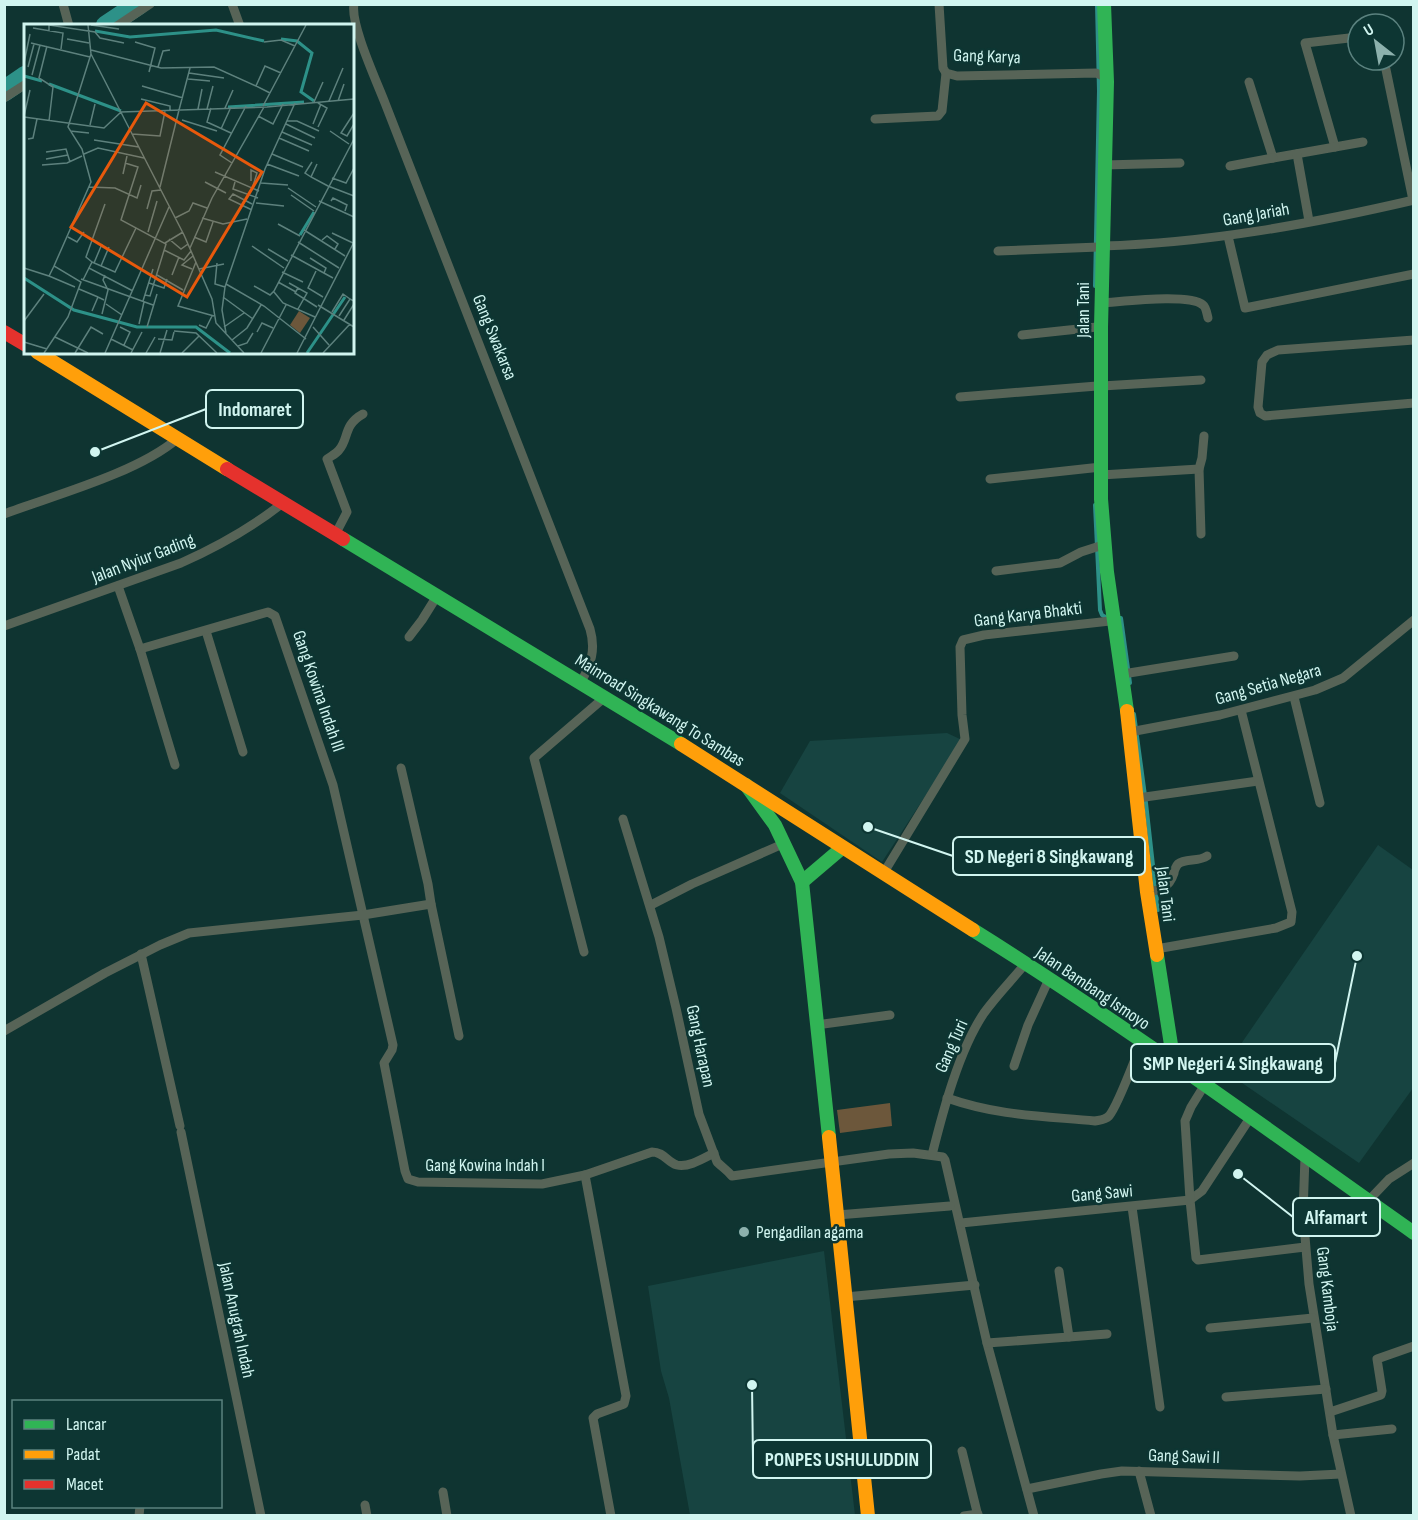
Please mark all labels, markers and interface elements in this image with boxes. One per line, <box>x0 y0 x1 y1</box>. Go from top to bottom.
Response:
north arrow <box>1346 12 1406 72</box>
text: U <box>1361 20 1378 41</box>
inset map <box>24 24 354 354</box>
street label: Gang Karya <box>953 45 1021 68</box>
street label: Gang Jariah <box>1221 198 1291 231</box>
street label: Jalan Tani <box>1073 282 1094 339</box>
street label: Gang Swakarsa <box>468 291 521 383</box>
callout: Indomaret <box>206 390 303 428</box>
text: Indomaret <box>218 398 292 422</box>
street label: Jalan Nyiur Gading <box>88 529 197 588</box>
street label: Gang Karya Bhakti <box>973 597 1083 632</box>
street label: Gang Kowina Indah III <box>288 628 349 755</box>
street label: Mainroad Singkawang To Sambas <box>571 650 748 771</box>
street label: Gang Setia Negara <box>1213 659 1324 710</box>
callout: SD Negeri 8 Singkawang <box>953 837 1145 875</box>
text: SD Negeri 8 Singkawang <box>965 845 1134 869</box>
street label: Jalan Tani <box>1152 864 1179 923</box>
street label: Jalan Bambang Ismoyo <box>1031 942 1154 1034</box>
street label: Gang Harapan <box>682 1003 719 1089</box>
street label: Gang Turi <box>931 1017 972 1076</box>
callout: SMP Negeri 4 Singkawang <box>1131 1044 1335 1082</box>
text: SMP Negeri 4 Singkawang <box>1143 1052 1323 1076</box>
street label: Gang Kowina Indah I <box>425 1155 545 1176</box>
street label: Gang Sawi <box>1070 1180 1134 1207</box>
callout: Alfamart <box>1293 1198 1380 1236</box>
text: Alfamart <box>1304 1206 1368 1230</box>
place label: Pengadilan agama <box>756 1222 863 1243</box>
marker: Pengadilan agama <box>737 1225 751 1239</box>
street label: Gang Kamboja <box>1312 1245 1343 1333</box>
street label: Jalan Anugrah Indah <box>214 1259 259 1380</box>
legend <box>12 1400 222 1508</box>
text: Lancar <box>66 1414 106 1435</box>
callout: PONPES USHULUDDIN <box>753 1440 931 1478</box>
text: Padat <box>66 1444 101 1465</box>
street label: Gang Sawi II <box>1148 1445 1220 1468</box>
text: PONPES USHULUDDIN <box>765 1448 919 1472</box>
text: Macet <box>66 1474 104 1495</box>

